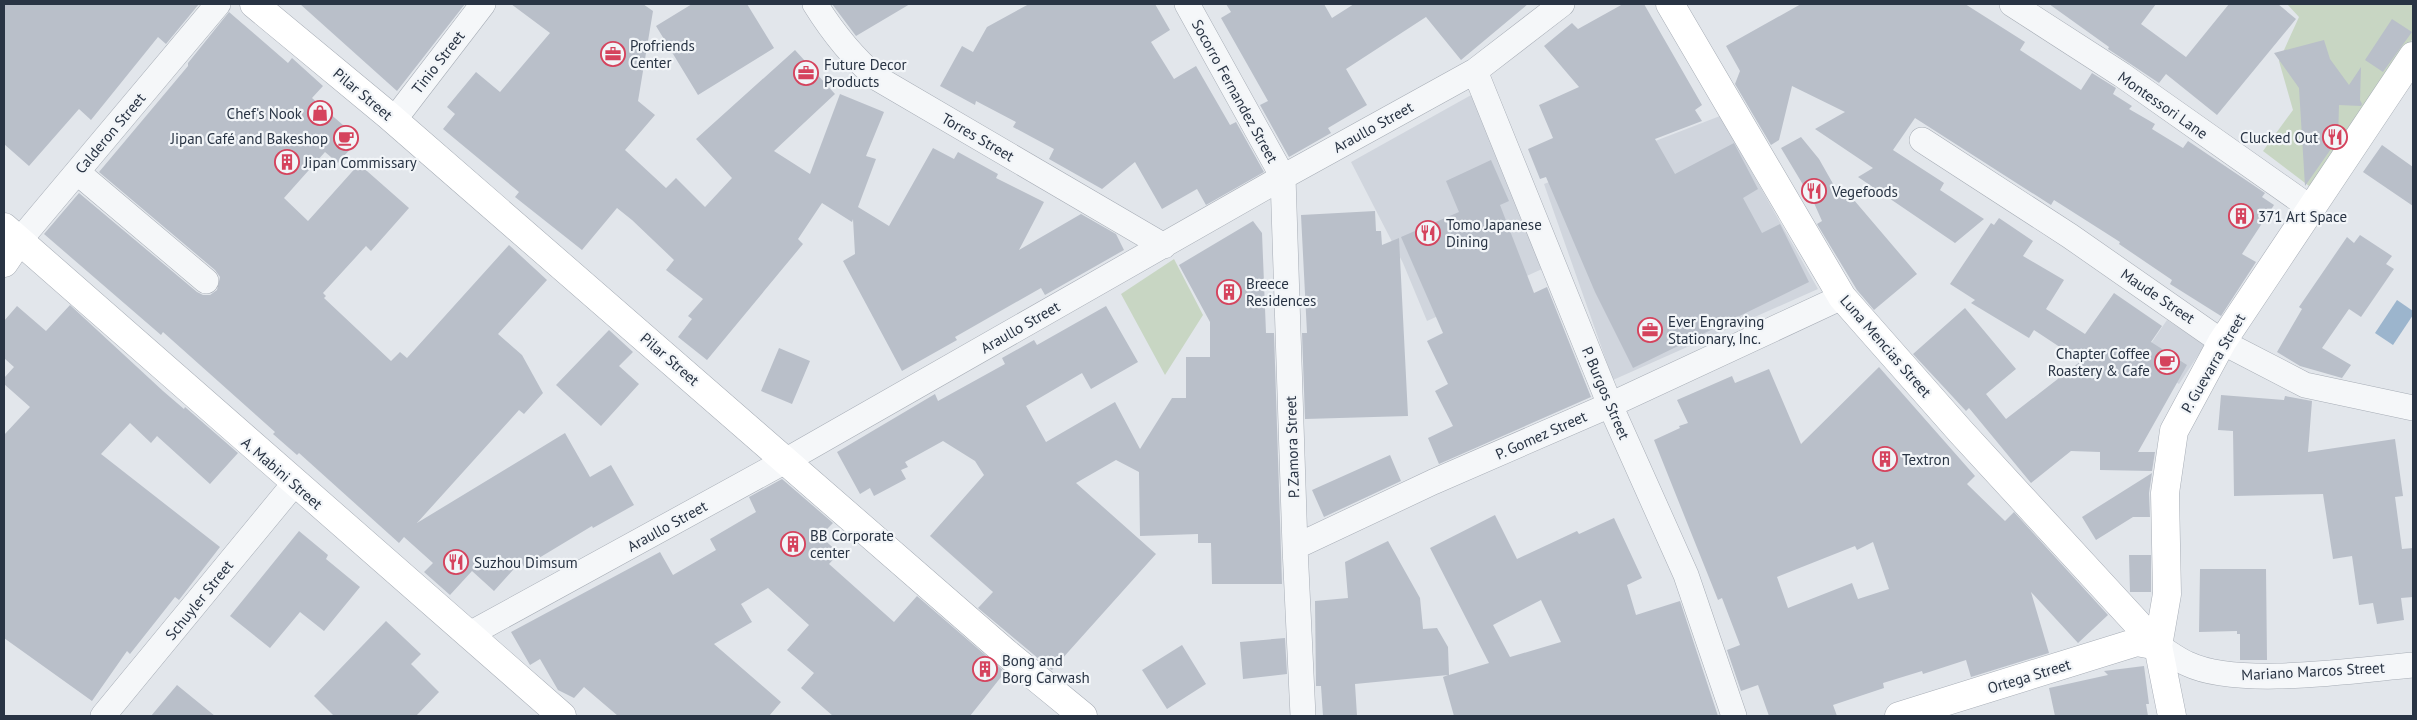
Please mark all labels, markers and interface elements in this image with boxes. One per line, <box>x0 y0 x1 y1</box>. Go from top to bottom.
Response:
street label: Socorro Fernandez Street <box>1188 16 1282 166</box>
street label: Tinio Street <box>407 27 469 97</box>
place label: Profriends Center <box>630 36 695 72</box>
office icon: Profriends Center <box>600 41 626 67</box>
place label: Future Decor Products <box>824 55 907 91</box>
office icon: Future Decor Products <box>793 60 819 86</box>
street label: Pilar Street <box>329 64 397 124</box>
street label: Montessori Lane <box>2114 67 2212 143</box>
street label: Calderon Street <box>71 89 149 177</box>
street label: Araullo Street <box>1330 97 1416 157</box>
shop icon: Chef's Nook <box>307 100 333 126</box>
place label: Chef's Nook <box>227 104 303 123</box>
street label: Torres Street <box>938 109 1018 165</box>
restaurant icon: Clucked Out <box>2322 124 2348 150</box>
cafe icon: Jipan Café and Bakeshop <box>333 125 359 151</box>
place label: Clucked Out <box>2240 128 2318 147</box>
place label: Jipan Café and Bakeshop <box>170 129 328 148</box>
building icon: Jipan Commissary <box>274 149 300 175</box>
place label: Jipan Commissary <box>303 153 417 172</box>
restaurant icon: Vegefoods <box>1801 178 1827 204</box>
place label: Vegefoods <box>1831 182 1898 201</box>
building icon: 371 Art Space <box>2228 203 2254 229</box>
place label: 371 Art Space <box>2258 207 2347 226</box>
place label: Tomo Japanese Dining <box>1446 215 1542 251</box>
restaurant icon: Tomo Japanese Dining <box>1415 220 1441 246</box>
street label: Maude Street <box>2117 264 2199 328</box>
place label: Breece Residences <box>1246 274 1316 310</box>
building icon: Breece Residences <box>1216 279 1242 305</box>
street label: Luna Mencias Street <box>1836 291 1936 401</box>
street label: Araullo Street <box>977 297 1063 357</box>
street label: P. Guevarra Street <box>2177 310 2249 416</box>
place label: Ever Engraving Stationary, Inc. <box>1668 312 1764 348</box>
office icon: Ever Engraving Stationary, Inc. <box>1637 317 1663 343</box>
street label: Pilar Street <box>637 328 703 390</box>
street label: P. Burgos Street <box>1578 344 1634 442</box>
place label: Chapter Coffee Roastery & Cafe <box>2048 344 2150 380</box>
cafe icon: Chapter Coffee Roastery & Cafe <box>2154 349 2180 375</box>
street label: P. Zamora Street <box>1281 395 1303 499</box>
street label: P. Gomez Street <box>1492 406 1590 464</box>
street label: A. Mabini Street <box>238 433 326 513</box>
building icon: Textron <box>1872 446 1898 472</box>
place label: Textron <box>1902 450 1950 469</box>
street label: Araullo Street <box>624 496 710 556</box>
place label: BB Corporate center <box>810 526 894 562</box>
building icon: BB Corporate center <box>780 531 806 557</box>
restaurant icon: Suzhou Dimsum <box>443 549 469 575</box>
place label: Suzhou Dimsum <box>474 553 578 572</box>
street label: Schuyler Street <box>161 556 237 644</box>
place label: Bong and Borg Carwash <box>1002 651 1090 687</box>
street label: Ortega Street <box>1985 654 2073 698</box>
building icon: Bong and Borg Carwash <box>972 656 998 682</box>
street label: Mariano Marcos Street <box>2241 658 2385 684</box>

